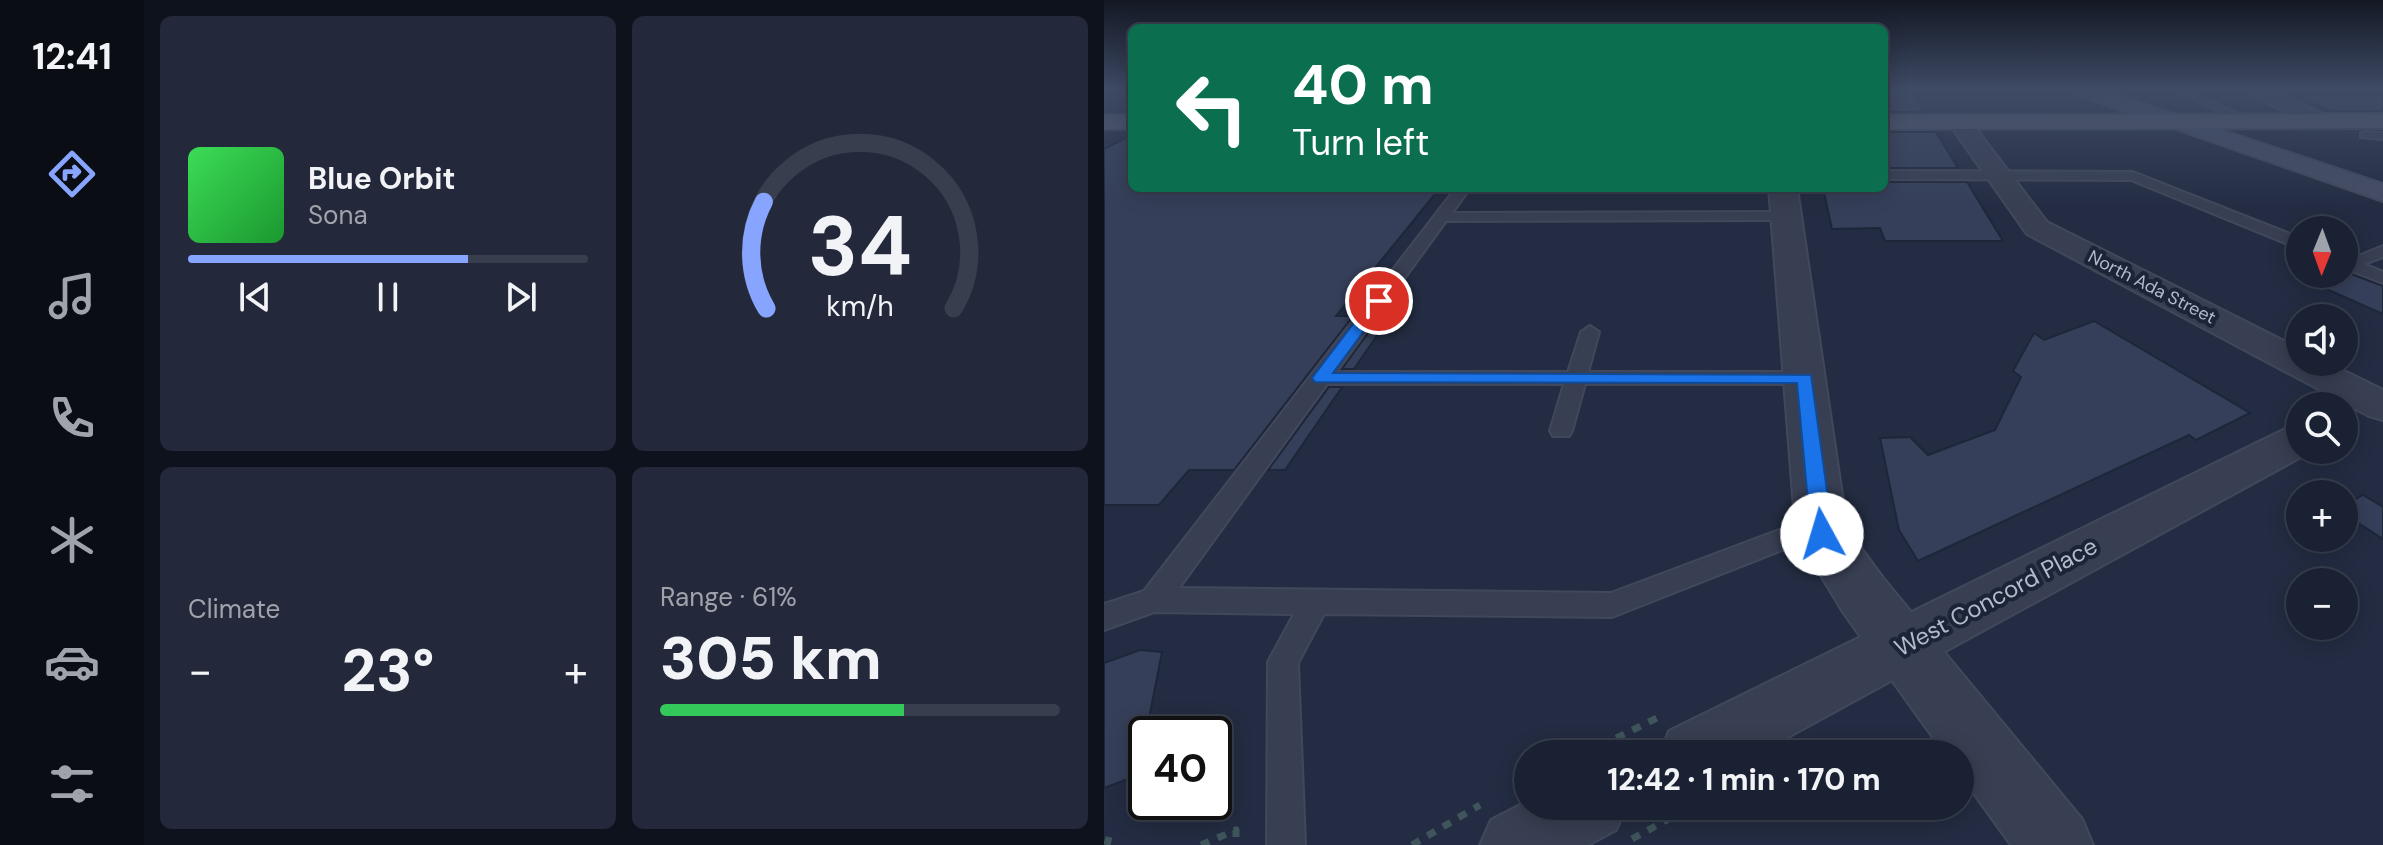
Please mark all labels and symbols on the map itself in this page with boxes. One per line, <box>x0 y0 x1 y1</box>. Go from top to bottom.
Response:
north arrow <box>2286 216 2358 288</box>
street label: North Ada Street <box>2084 244 2220 330</box>
pin <box>1345 267 1413 335</box>
position arrow <box>1780 492 1864 576</box>
street label: West Concord Place <box>1889 530 2103 663</box>
speed limit sign: 40 <box>1128 716 1232 820</box>

